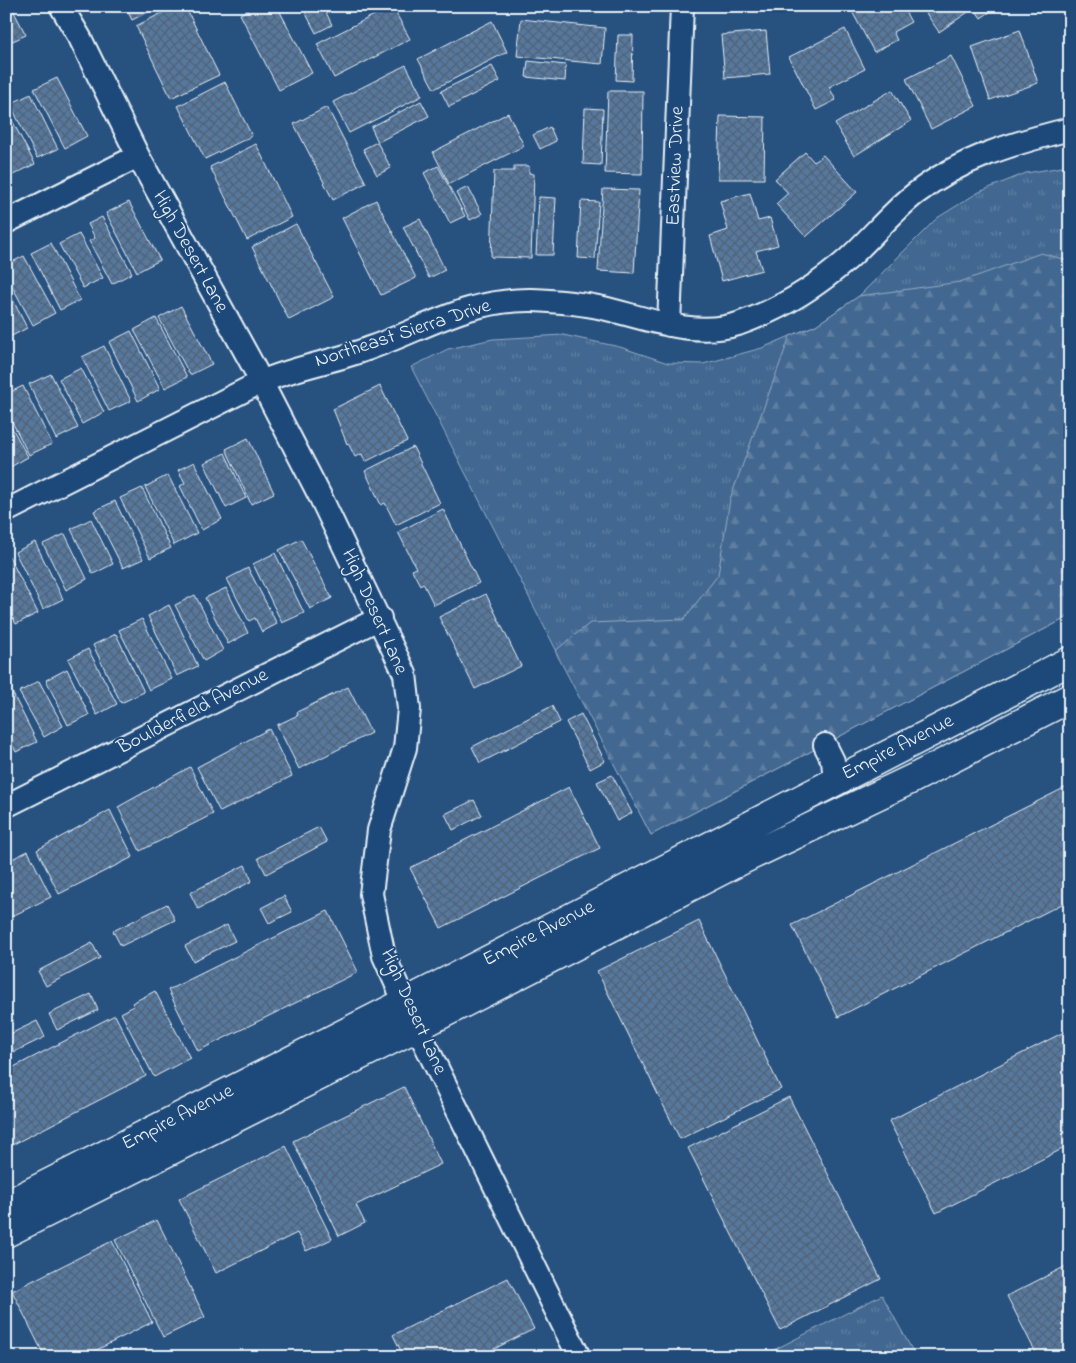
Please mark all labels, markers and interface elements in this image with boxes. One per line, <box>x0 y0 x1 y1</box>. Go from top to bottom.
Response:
street label: Eastview Drive <box>659 106 693 226</box>
street label: High Desert Lane <box>144 186 236 319</box>
street label: Northeast Sierra Drive <box>311 292 495 376</box>
street label: High Desert Lane <box>332 544 415 680</box>
street label: Boulderfield Avenue <box>111 661 274 763</box>
street label: Empire Avenue <box>837 707 959 789</box>
street label: Empire Avenue <box>478 893 600 975</box>
street label: High Desert Lane <box>371 944 454 1080</box>
street label: Empire Avenue <box>117 1077 239 1159</box>

